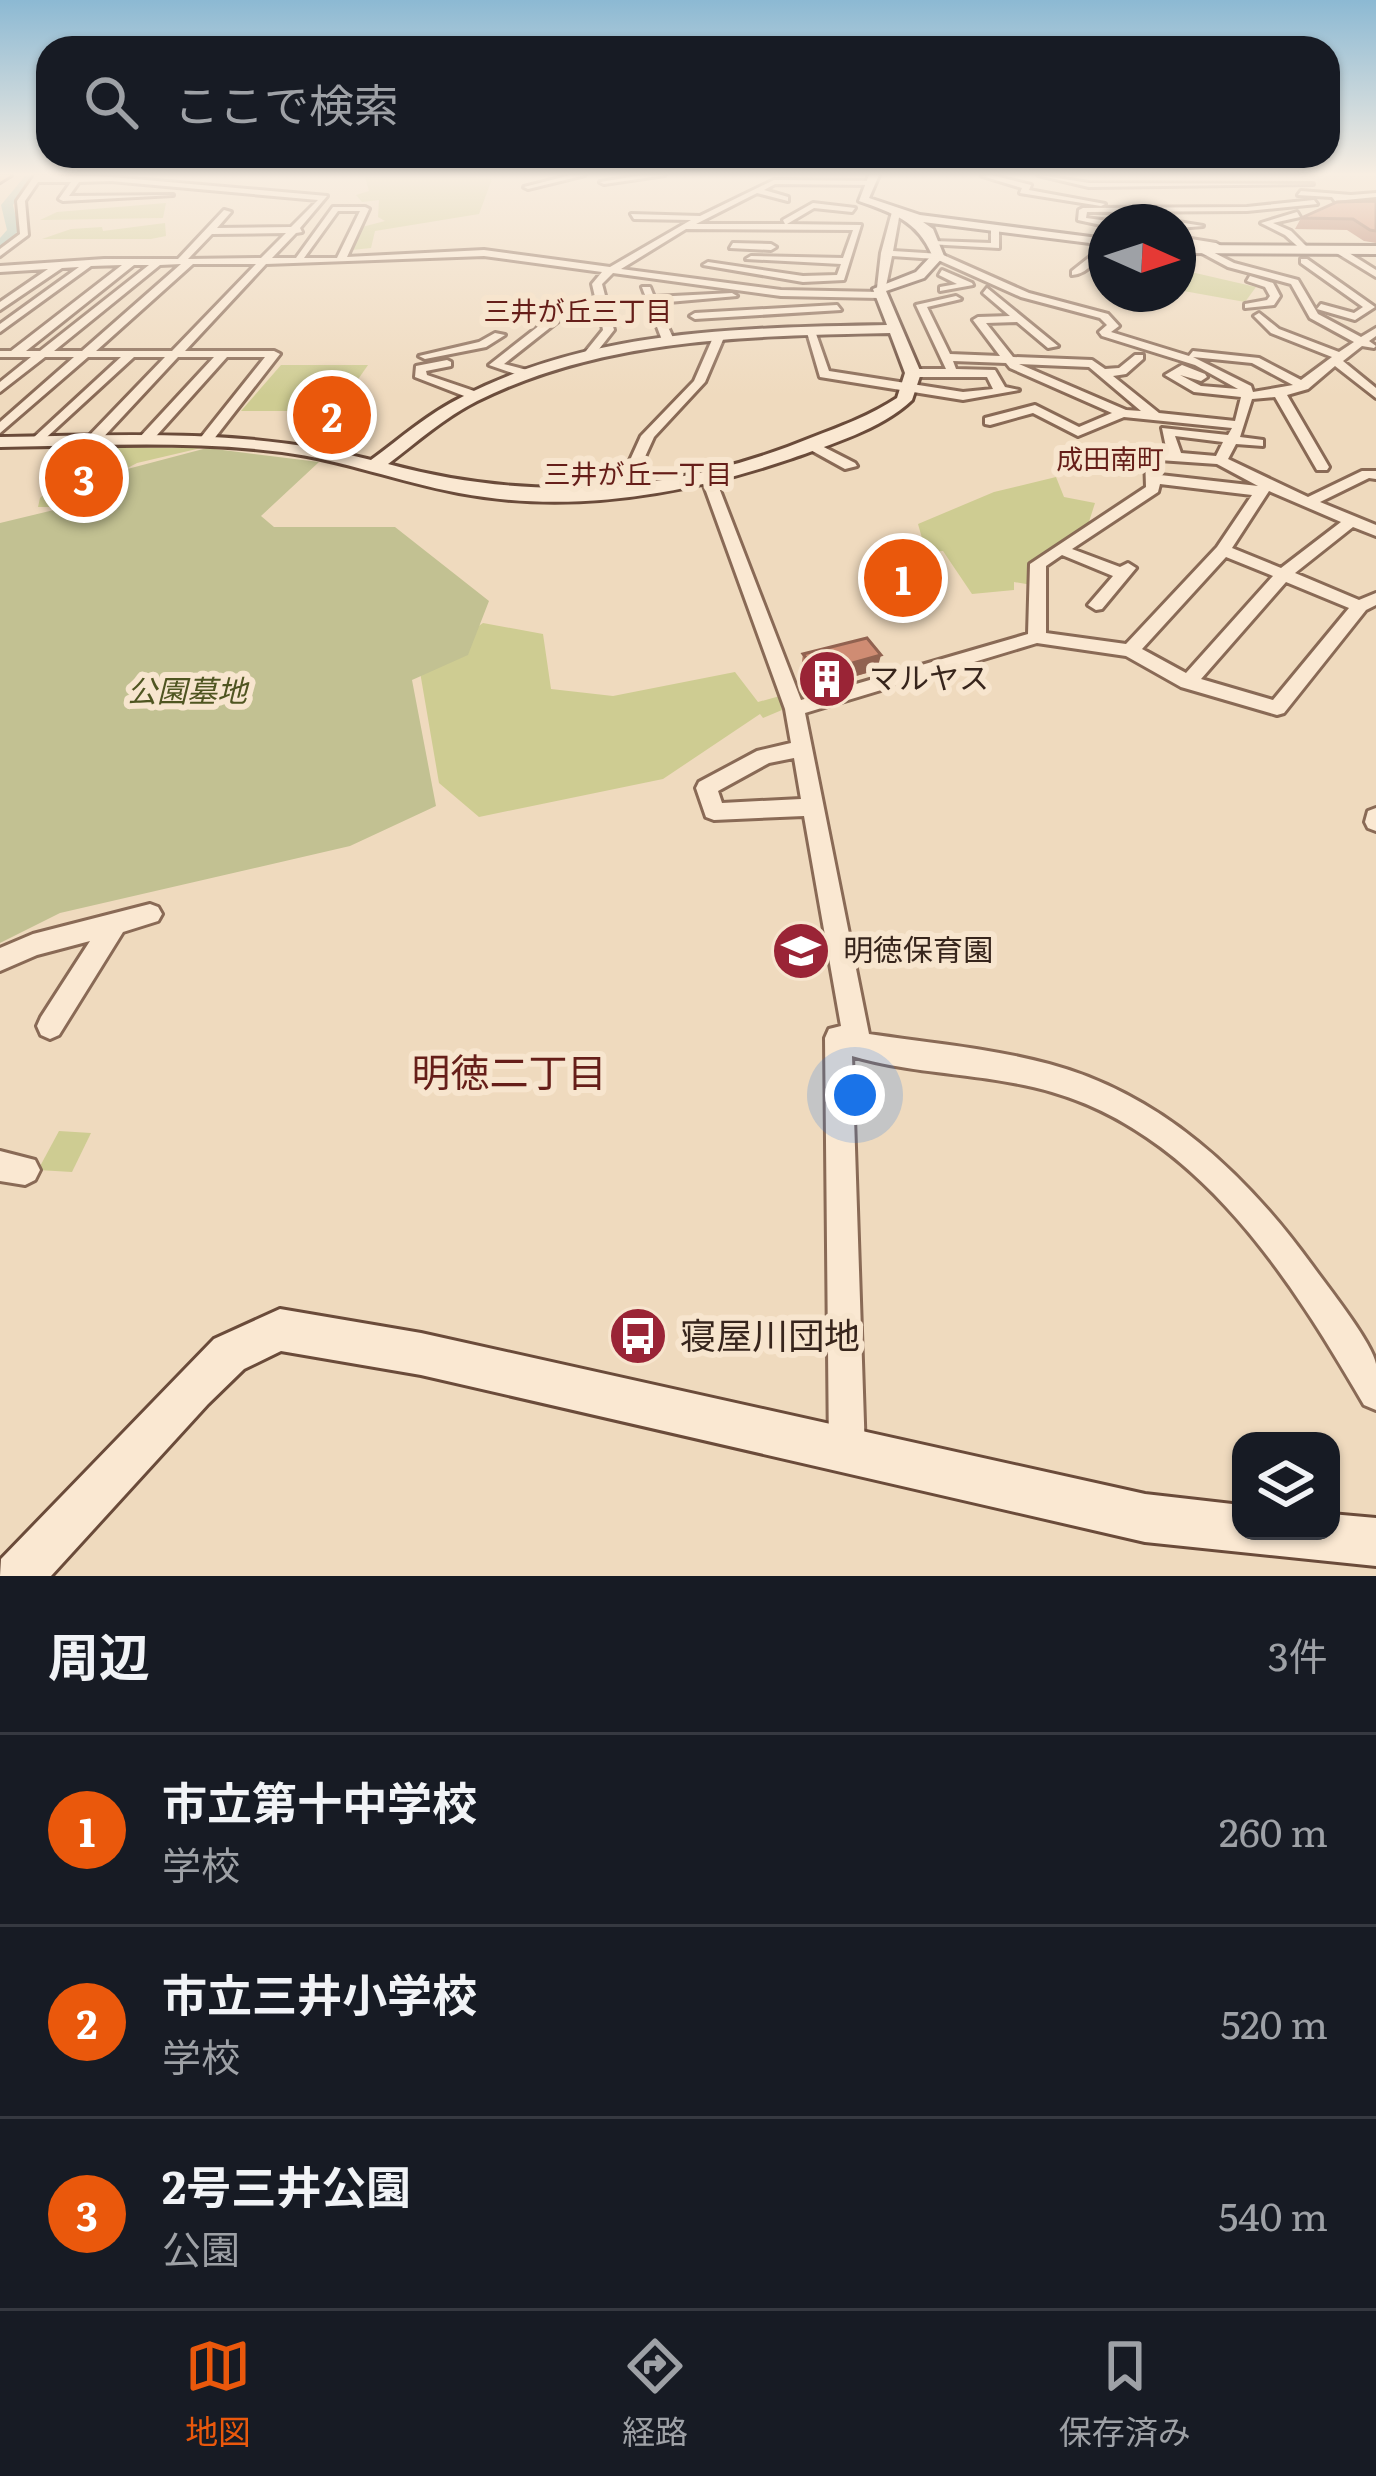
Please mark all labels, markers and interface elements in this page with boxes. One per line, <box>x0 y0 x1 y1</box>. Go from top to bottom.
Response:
search box <box>36 36 1340 168</box>
icon: search <box>78 69 144 135</box>
text: ここで検索 <box>174 69 399 136</box>
north arrow <box>1088 204 1196 312</box>
district label: 三井が丘三丁目 <box>484 289 673 329</box>
pin: 2 <box>293 370 371 460</box>
pin: 3 <box>45 433 123 523</box>
district label: 成田南町 <box>1056 437 1164 477</box>
district label: 三井が丘一丁目 <box>544 452 733 492</box>
pin: 1 <box>864 533 942 623</box>
building icon: マルヤス <box>796 648 858 710</box>
place label: マルヤス <box>869 654 989 698</box>
park label: 公園墓地 <box>127 667 250 711</box>
school or university icon: 明徳保育園 <box>770 920 832 982</box>
place label: 明徳保育園 <box>843 926 993 970</box>
district label: 明徳二丁目 <box>411 1041 607 1099</box>
your location <box>825 1065 885 1125</box>
bus stop icon: 寝屋川団地 <box>607 1305 669 1367</box>
place label: 寝屋川団地 <box>680 1307 860 1360</box>
map controls <box>1232 1432 1340 1540</box>
button: layers <box>1232 1432 1340 1540</box>
text: 周辺 <box>48 1616 150 1692</box>
text: 3件 <box>1268 1625 1328 1683</box>
text: 市立第十中学校 <box>162 1767 477 1834</box>
text: 1 <box>79 1801 95 1859</box>
text: 260 m <box>1219 1801 1328 1859</box>
text: 学校 <box>162 1834 240 1892</box>
text: 市立三井小学校 <box>162 1959 477 2026</box>
text: 2 <box>77 1993 97 2051</box>
text: 520 m <box>1221 1993 1328 2051</box>
text: 学校 <box>162 2026 240 2084</box>
text: 2号三井公園 <box>162 2151 411 2218</box>
text: 3 <box>76 2185 98 2243</box>
text: 540 m <box>1219 2185 1328 2243</box>
text: 公園 <box>162 2218 240 2276</box>
tab: 地図 <box>185 2333 251 2454</box>
tab: 経路 <box>622 2333 688 2454</box>
tab: 保存済み <box>1059 2333 1191 2454</box>

